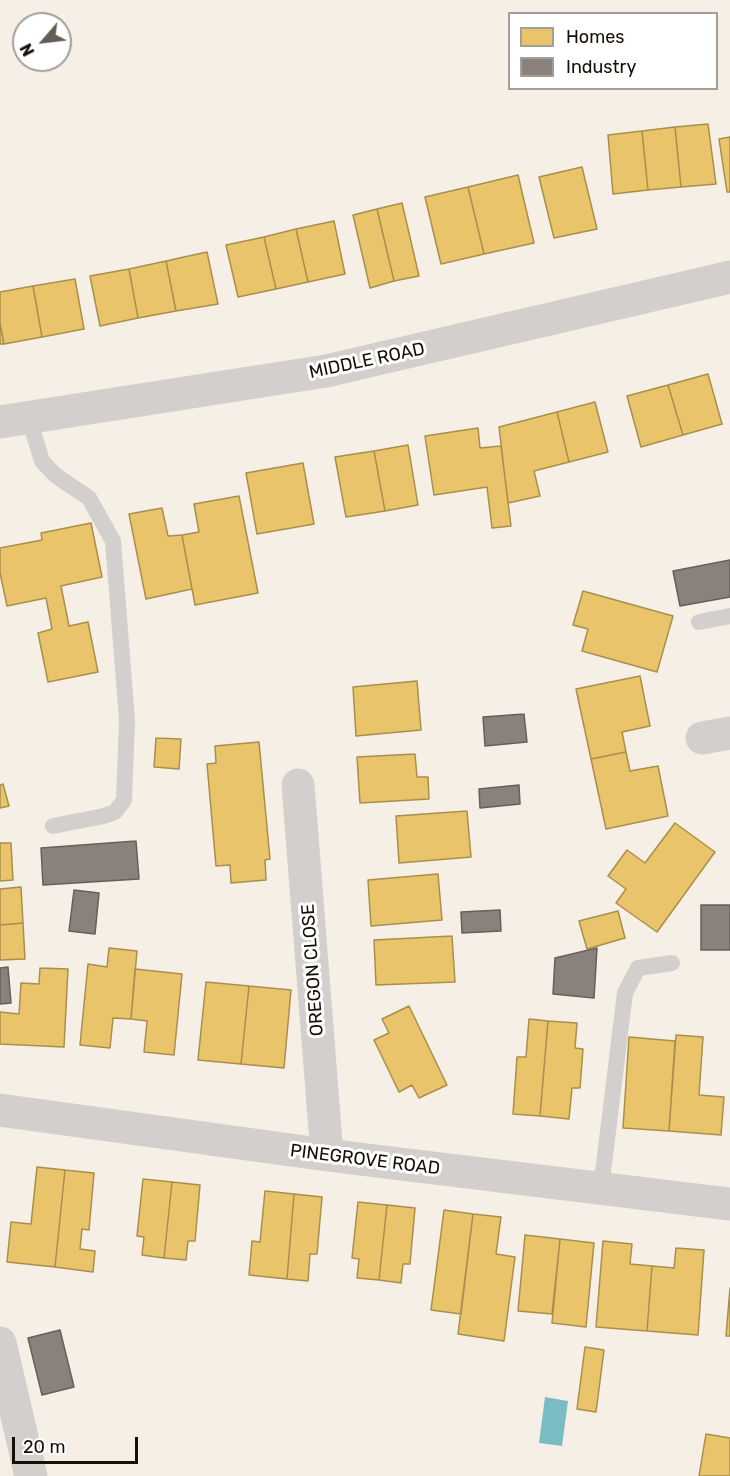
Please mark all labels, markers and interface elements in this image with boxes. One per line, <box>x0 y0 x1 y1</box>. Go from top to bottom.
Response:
north arrow <box>12 12 72 72</box>
legend <box>508 12 718 90</box>
text: Homes <box>566 26 624 48</box>
text: N <box>16 40 39 59</box>
text: Industry <box>566 56 636 78</box>
street label: MIDDLE ROAD <box>307 338 427 384</box>
street label: OREGON CLOSE <box>298 903 328 1037</box>
street label: PINEGROVE ROAD <box>289 1140 441 1180</box>
scale bar <box>15 1425 141 1463</box>
text: 20 m <box>23 1436 65 1458</box>

